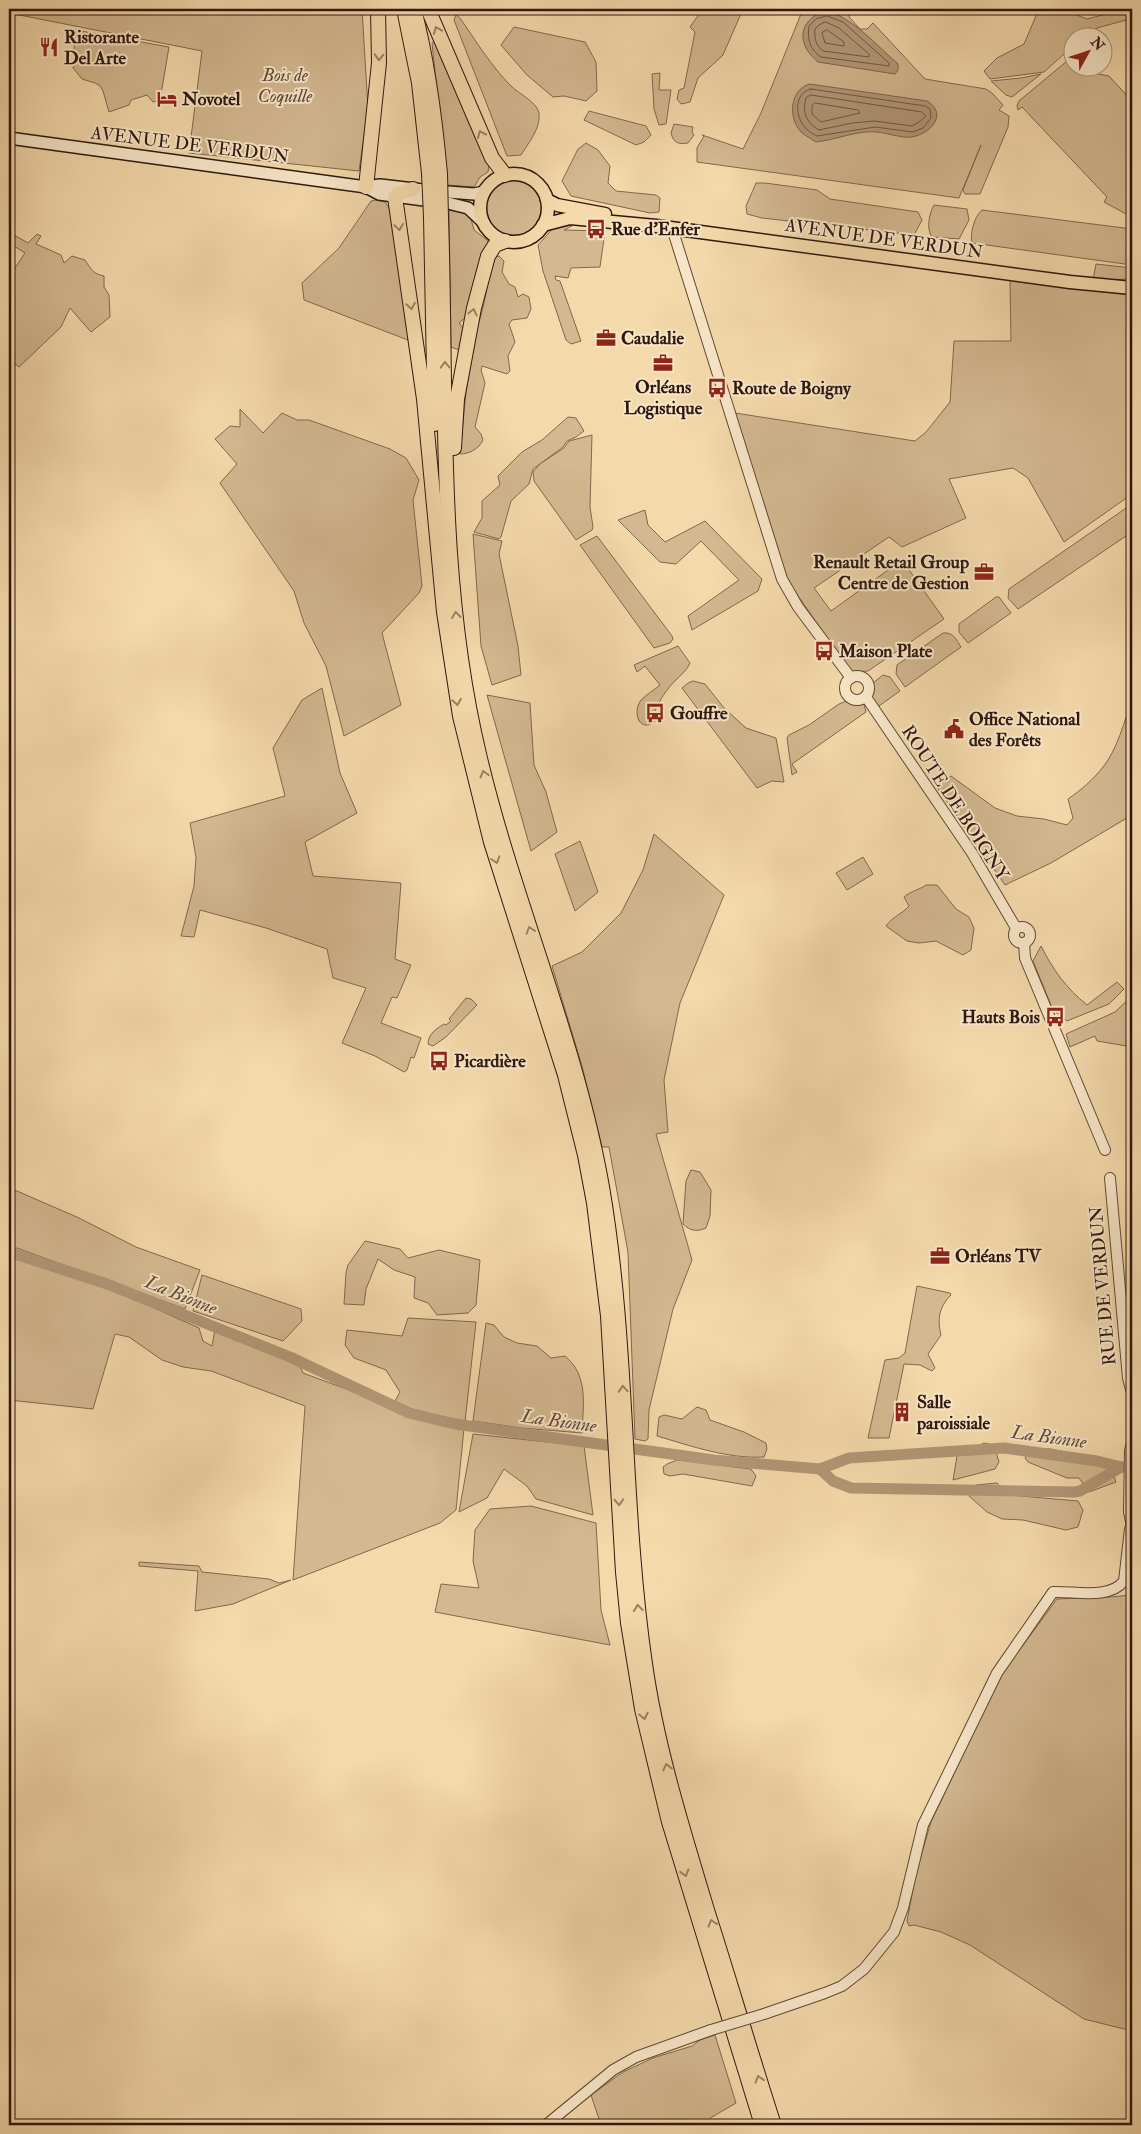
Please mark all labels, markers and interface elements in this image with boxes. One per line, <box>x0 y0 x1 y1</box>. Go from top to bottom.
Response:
place label: Ristorante Del Arte <box>64 26 139 70</box>
one-way arrow <box>433 26 443 35</box>
north arrow <box>1064 28 1114 78</box>
text: N <box>1086 33 1108 55</box>
restaurant icon: Ristorante Del Arte <box>38 36 60 58</box>
one-way arrow <box>374 54 384 62</box>
park label: Bois de Coquille <box>258 64 313 108</box>
hotel icon: Novotel <box>156 88 178 110</box>
place label: Novotel <box>181 88 241 111</box>
street label: AVENUE DE VERDUN <box>89 121 290 169</box>
one-way arrow <box>476 130 487 139</box>
street label: AVENUE DE VERDUN <box>783 214 984 264</box>
bus stop icon: Rue d'Enfer <box>585 218 607 240</box>
place label: Rue d'Enfer <box>611 218 700 241</box>
one-way arrow <box>393 223 404 231</box>
one-way arrow <box>405 302 416 310</box>
one-way arrow <box>467 308 478 317</box>
office icon: Caudalie <box>595 327 617 349</box>
place label: Caudalie <box>621 327 684 350</box>
office icon: Orléans Logistique <box>652 352 674 374</box>
one-way arrow <box>440 361 450 368</box>
place label: Orléans Logistique <box>624 376 703 420</box>
bus stop icon: Route de Boigny <box>706 377 728 399</box>
place label: Route de Boigny <box>732 377 852 400</box>
place label: Renault Retail Group Centre de Gestion <box>813 551 970 595</box>
office icon: Renault Retail Group Centre de Gestion <box>973 561 995 583</box>
one-way arrow <box>451 610 462 618</box>
bus stop icon: Maison Plate <box>813 640 835 662</box>
place label: Maison Plate <box>838 640 933 663</box>
one-way arrow <box>452 698 462 706</box>
bus stop icon: Gouffre <box>644 702 666 724</box>
place label: Gouffre <box>670 702 728 725</box>
place label: Office National des Forêts <box>969 708 1081 752</box>
public building icon: Office National des Forêts <box>943 718 965 740</box>
street label: ROUTE DE BOIGNY <box>896 721 1014 886</box>
one-way arrow <box>479 770 490 779</box>
one-way arrow <box>491 855 501 863</box>
one-way arrow <box>526 927 536 935</box>
place label: Hauts Bois <box>961 1006 1040 1029</box>
bus stop icon: Hauts Bois <box>1044 1006 1066 1028</box>
bus stop icon: Picardière <box>428 1050 450 1072</box>
place label: Picardière <box>454 1050 526 1073</box>
street label: RUE DE VERDUN <box>1085 1205 1121 1367</box>
office icon: Orléans TV <box>929 1245 951 1267</box>
place label: Orléans TV <box>955 1245 1042 1268</box>
water label: La Bionne <box>141 1269 221 1321</box>
one-way arrow <box>617 1385 628 1393</box>
place label: Salle paroissiale <box>916 1391 991 1435</box>
building icon: Salle paroissiale <box>891 1401 913 1423</box>
water label: La Bionne <box>519 1404 599 1438</box>
water label: La Bionne <box>1009 1420 1089 1454</box>
one-way arrow <box>613 1499 624 1507</box>
one-way arrow <box>633 1603 644 1611</box>
one-way arrow <box>638 1711 649 1720</box>
one-way arrow <box>662 1763 673 1772</box>
one-way arrow <box>679 1868 689 1877</box>
one-way arrow <box>707 1920 717 1928</box>
one-way arrow <box>755 2075 765 2083</box>

